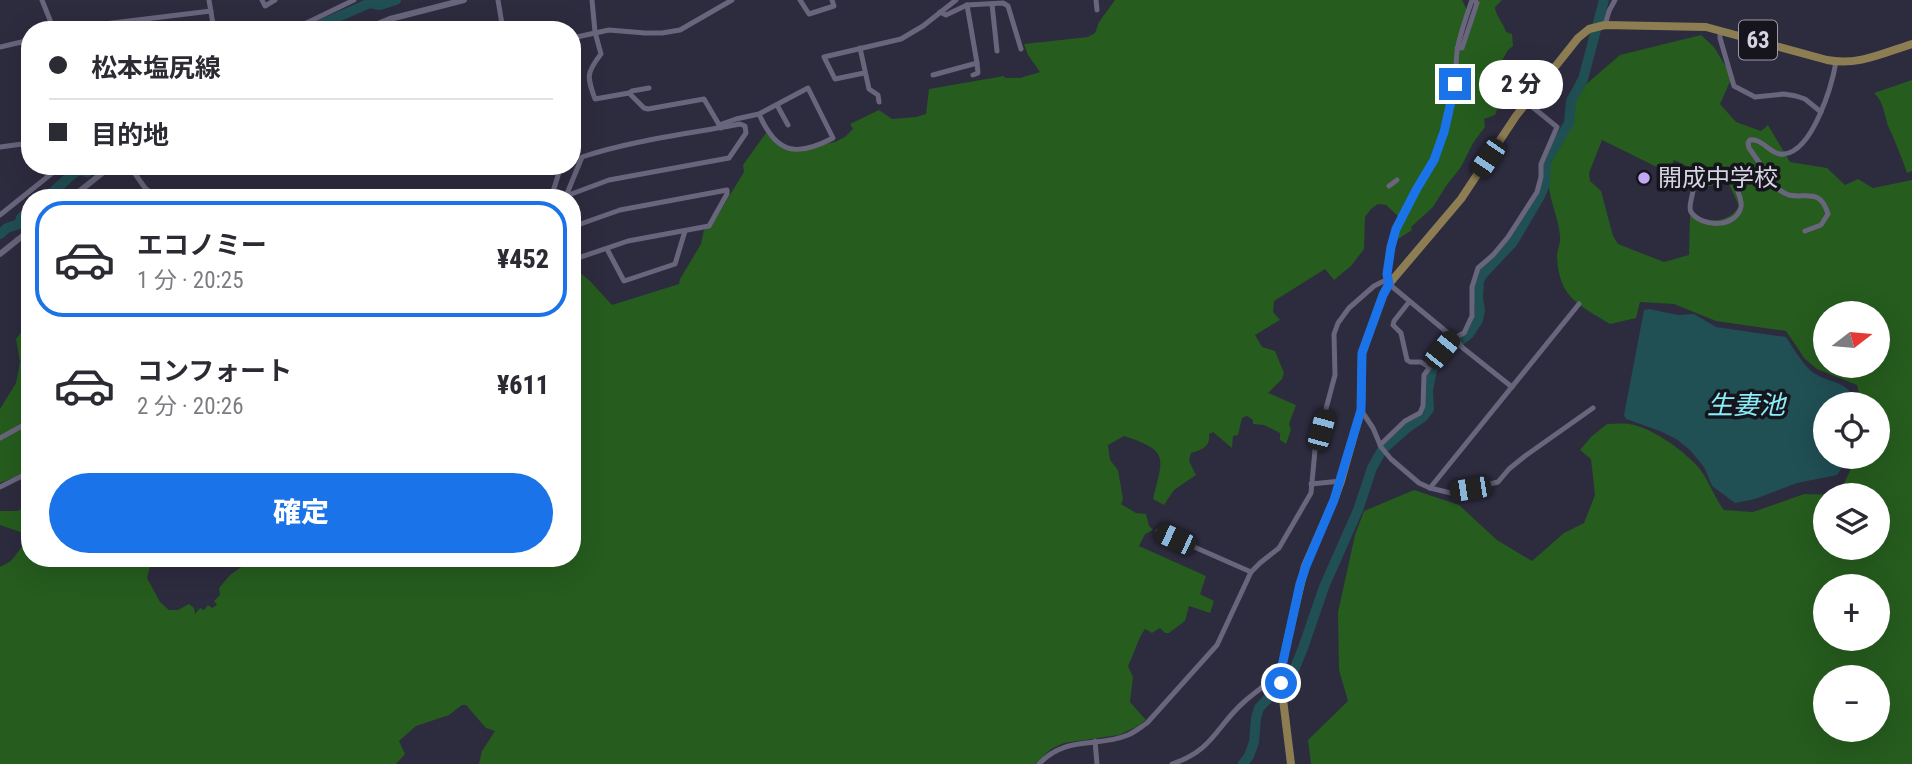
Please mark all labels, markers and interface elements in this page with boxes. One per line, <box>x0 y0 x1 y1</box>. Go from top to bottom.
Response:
road number: 63 <box>1739 20 1777 60</box>
text: 松本塩尻線 <box>91 53 221 83</box>
callout: 2 分 <box>1480 60 1564 108</box>
route end <box>1439 68 1471 100</box>
text: 2 分 <box>1501 71 1541 98</box>
text: 目的地 <box>91 120 169 150</box>
car <box>1468 135 1509 181</box>
place label: 開成中学校 <box>1658 164 1778 192</box>
marker: 開成中学校 <box>1636 170 1652 186</box>
icon: car <box>53 228 116 291</box>
text: エコノミー <box>137 230 267 260</box>
text: ¥452 <box>497 244 549 274</box>
text: 1 分 · 20:25 <box>137 267 244 294</box>
north arrow <box>1813 301 1890 378</box>
map controls <box>1813 301 1890 742</box>
car <box>1421 327 1464 373</box>
icon: car <box>53 354 116 417</box>
text: コンフォート <box>137 356 292 386</box>
text: ¥611 <box>497 370 549 400</box>
water label: 生妻池 <box>1707 390 1788 420</box>
button: locate <box>1813 392 1890 469</box>
text: 2 分 · 20:26 <box>137 393 244 420</box>
car <box>1306 407 1337 453</box>
button: 確定 <box>49 473 553 553</box>
car <box>1448 475 1493 503</box>
button: layers <box>1813 483 1890 560</box>
car <box>1152 521 1199 557</box>
button: + <box>1813 574 1890 651</box>
button: − <box>1813 665 1890 742</box>
route start <box>1265 667 1297 699</box>

